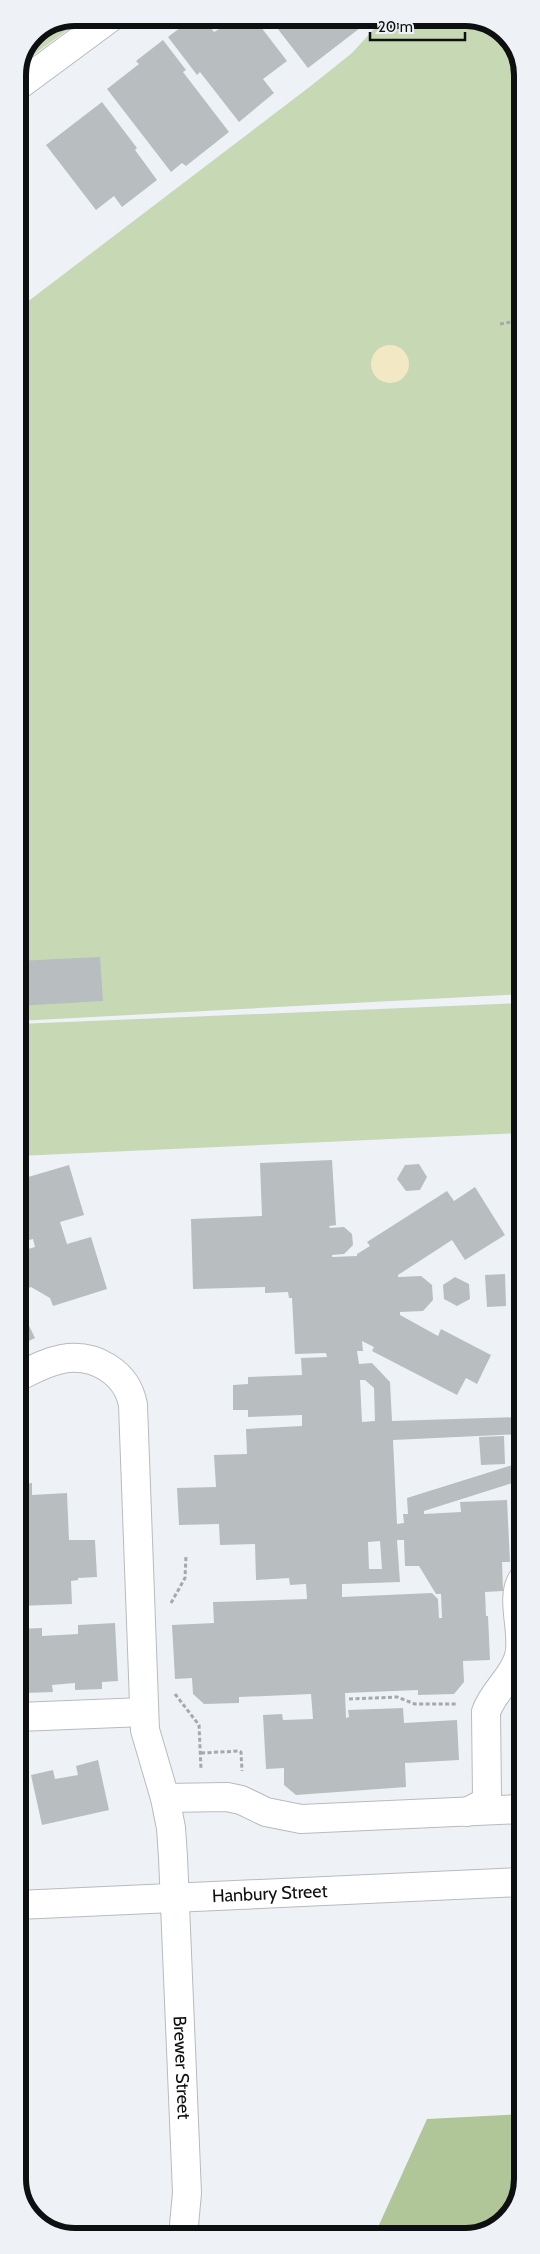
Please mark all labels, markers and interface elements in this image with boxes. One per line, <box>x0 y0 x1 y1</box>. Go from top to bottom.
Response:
scale bar <box>370 10 465 42</box>
text: 20 m <box>378 18 413 36</box>
street label: Hanbury Street <box>211 1880 328 1907</box>
street label: Brewer Street <box>169 2015 195 2120</box>

